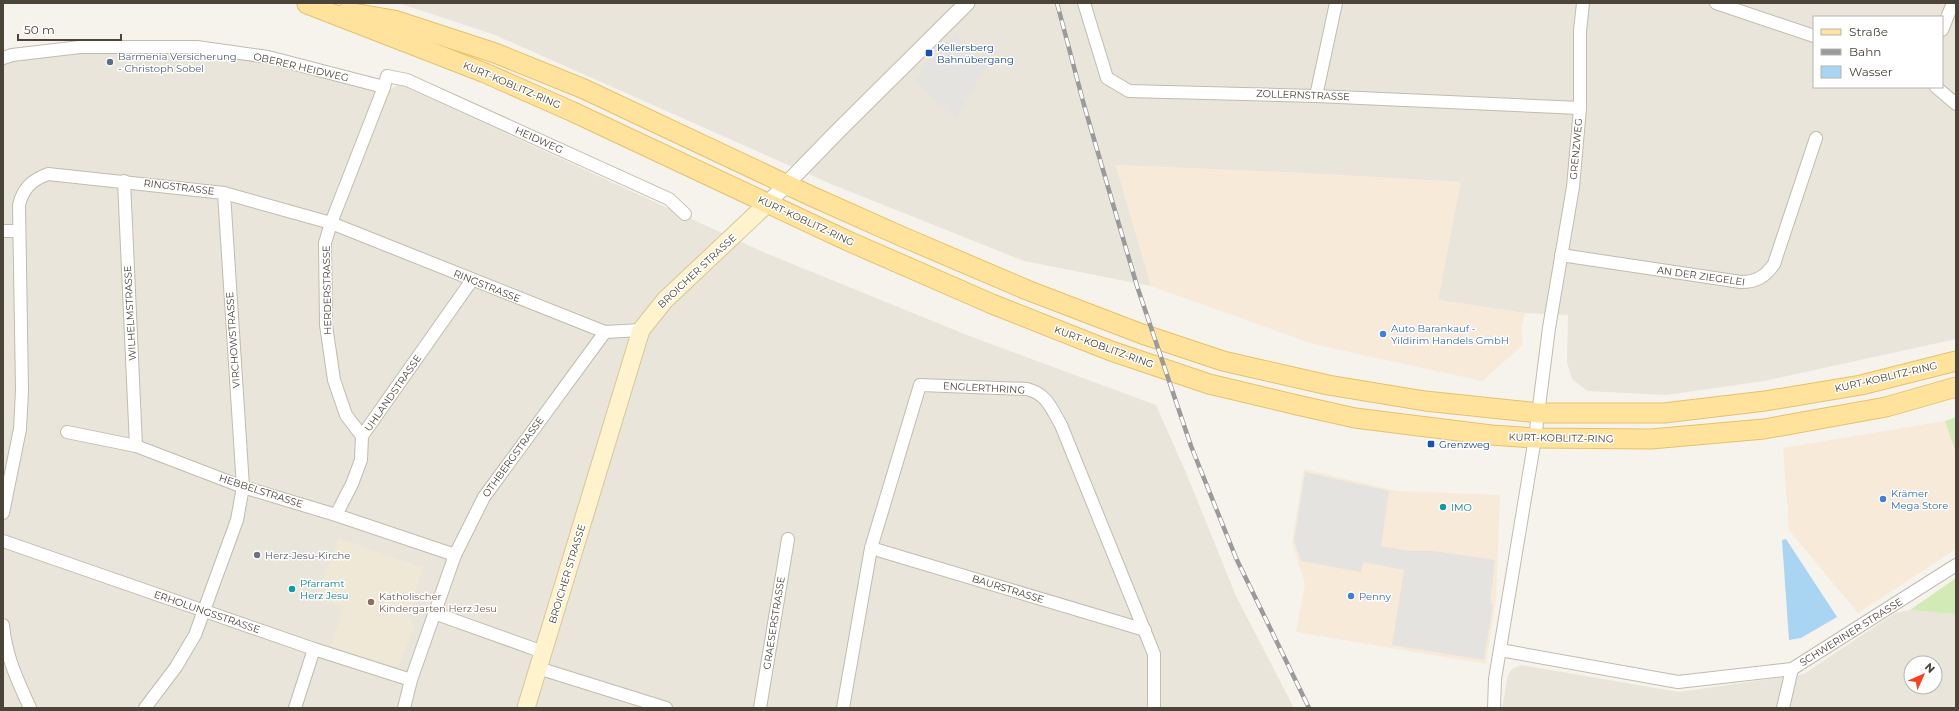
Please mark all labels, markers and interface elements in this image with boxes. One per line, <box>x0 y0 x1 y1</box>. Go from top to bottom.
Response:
scale bar <box>18 16 121 42</box>
legend <box>1813 16 1943 88</box>
text: 50 m <box>24 22 55 37</box>
text: Straße <box>1849 24 1888 39</box>
place label: Kellersberg Bahnübergang <box>937 41 1014 66</box>
text: Bahn <box>1849 44 1881 59</box>
marker: Kellersberg Bahnübergang <box>924 48 934 58</box>
place label: Barmenia Versicherung - Christoph Sobel <box>118 50 237 75</box>
street label: OBERER HEIDWEG <box>252 50 350 84</box>
marker: Barmenia Versicherung - Christoph Sobel <box>105 57 115 67</box>
street label: KURT-KOBLITZ-RING <box>461 59 563 111</box>
text: Wasser <box>1849 64 1893 79</box>
street label: ZOLLERNSTRASSE <box>1256 87 1350 103</box>
street label: GRENZWEG <box>1567 118 1585 180</box>
street label: HEIDWEG <box>513 124 565 156</box>
street label: RINGSTRASSE <box>143 176 215 198</box>
street label: KURT-KOBLITZ-RING <box>756 193 856 249</box>
street label: BROICHER STRASSE <box>655 231 739 311</box>
street label: HERDERSTRASSE <box>320 245 334 335</box>
street label: AN DER ZIEGELEI <box>1656 263 1746 289</box>
street label: WILHELMSTRASSE <box>121 265 139 361</box>
street label: RINGSTRASSE <box>452 267 523 305</box>
street label: VIRCHOWSTRASSE <box>223 291 243 389</box>
place label: Auto Barankauf - Yildirim Handels GmbH <box>1391 322 1509 347</box>
street label: KURT-KOBLITZ-RING <box>1052 323 1156 371</box>
marker: Auto Barankauf - Yildirim Handels GmbH <box>1378 329 1388 339</box>
street label: UHLANDSTRASSE <box>362 352 425 434</box>
street label: KURT-KOBLITZ-RING <box>1833 359 1939 395</box>
street label: ENGLERTHRING <box>943 379 1025 397</box>
street label: OTHBERGSTRASSE <box>479 414 547 500</box>
street label: KURT-KOBLITZ-RING <box>1508 431 1614 445</box>
place label: Grenzweg <box>1439 438 1490 451</box>
marker: Grenzweg <box>1426 439 1436 449</box>
street label: HEBBELSTRASSE <box>217 471 305 511</box>
place label: Krämer Mega Store <box>1891 487 1948 512</box>
marker: Krämer Mega Store <box>1878 494 1888 504</box>
place label: IMO <box>1451 501 1472 514</box>
marker: IMO <box>1438 502 1448 512</box>
street label: BROICHER STRASSE <box>546 522 588 625</box>
place label: Herz-Jesu-Kirche <box>265 549 350 562</box>
marker: Herz-Jesu-Kirche <box>252 550 262 560</box>
street label: BAURSTRASSE <box>970 572 1046 606</box>
street label: GRAESERSTRASSE <box>760 575 788 670</box>
place label: Pfarramt Herz Jesu <box>300 577 349 602</box>
marker: Pfarramt Herz Jesu <box>287 584 297 594</box>
street label: ERHOLUNGSSTRASSE <box>152 588 262 636</box>
place label: Katholischer Kindergarten Herz Jesu <box>379 590 497 615</box>
place label: Penny <box>1359 590 1391 603</box>
marker: Penny <box>1346 591 1356 601</box>
street label: SCHWERINER STRASSE <box>1797 595 1905 669</box>
marker: Katholischer Kindergarten Herz Jesu <box>366 597 376 607</box>
north arrow <box>1903 655 1943 695</box>
text: N <box>1922 660 1938 676</box>

